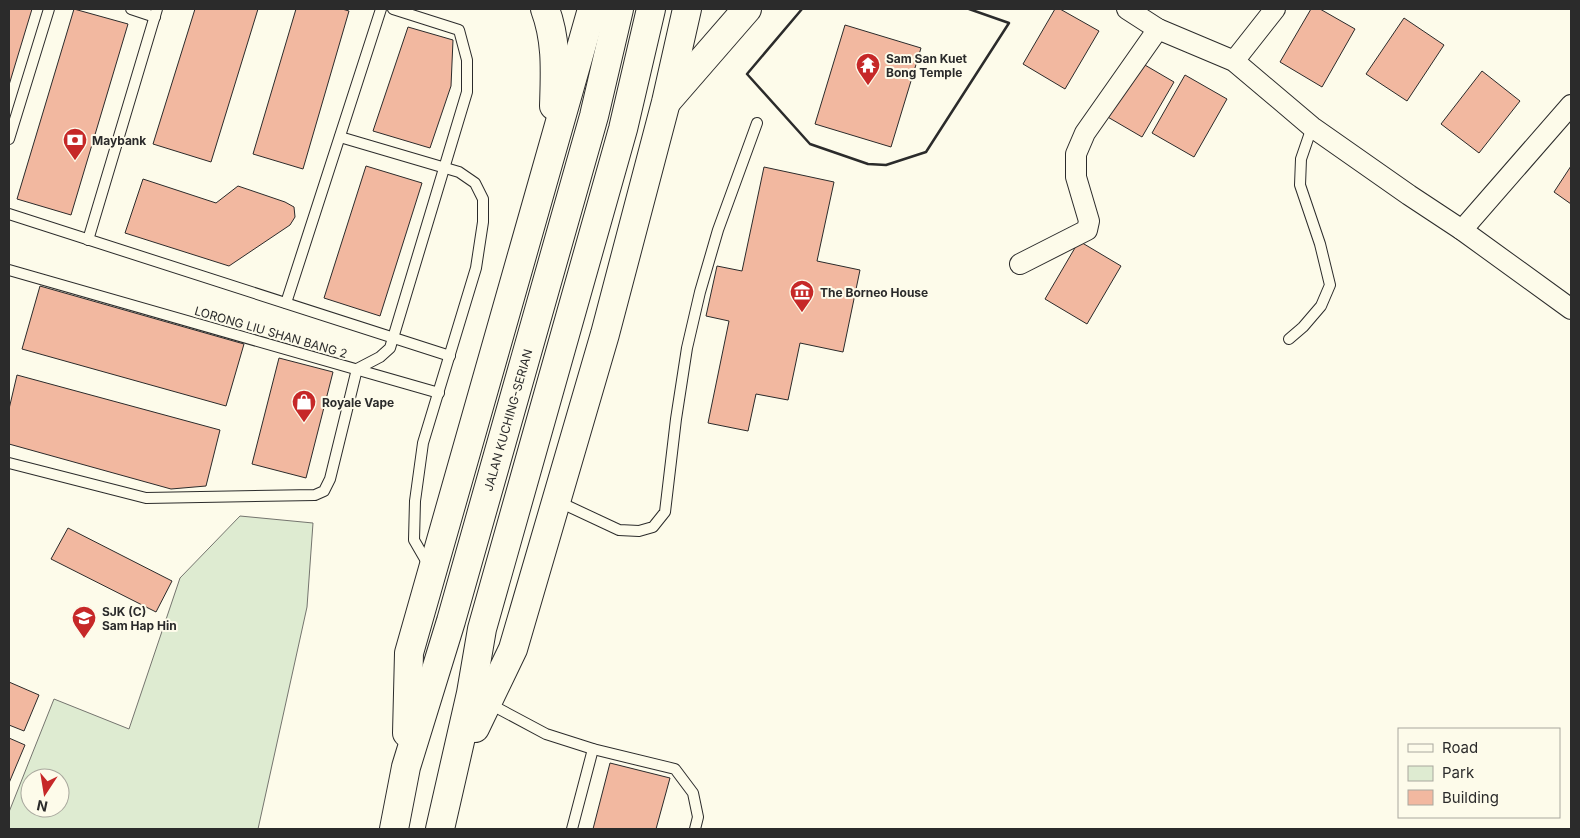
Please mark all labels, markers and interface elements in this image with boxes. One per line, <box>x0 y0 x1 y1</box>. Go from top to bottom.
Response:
place label: Sam San Kuet Bong Temple <box>886 51 968 80</box>
temple icon: Sam San Kuet Bong Temple <box>855 52 881 86</box>
bank icon: Maybank <box>62 127 88 161</box>
place label: Maybank <box>92 133 146 148</box>
museum icon: The Borneo House <box>789 279 815 313</box>
place label: The Borneo House <box>820 285 928 300</box>
street label: LORONG LIU SHAN BANG 2 <box>193 303 349 361</box>
street label: JALAN KUCHING-SERIAN <box>481 347 535 493</box>
shop icon: Royale Vape <box>291 389 317 423</box>
place label: Royale Vape <box>322 395 394 410</box>
place label: SJK (C) Sam Hap Hin <box>102 604 177 633</box>
school or university icon: SJK (C) Sam Hap Hin <box>71 605 97 639</box>
legend <box>1398 728 1560 818</box>
text: Road <box>1442 738 1478 757</box>
text: Park <box>1442 763 1475 782</box>
north arrow <box>20 768 70 818</box>
text: Building <box>1442 788 1499 807</box>
text: N <box>35 797 49 816</box>

